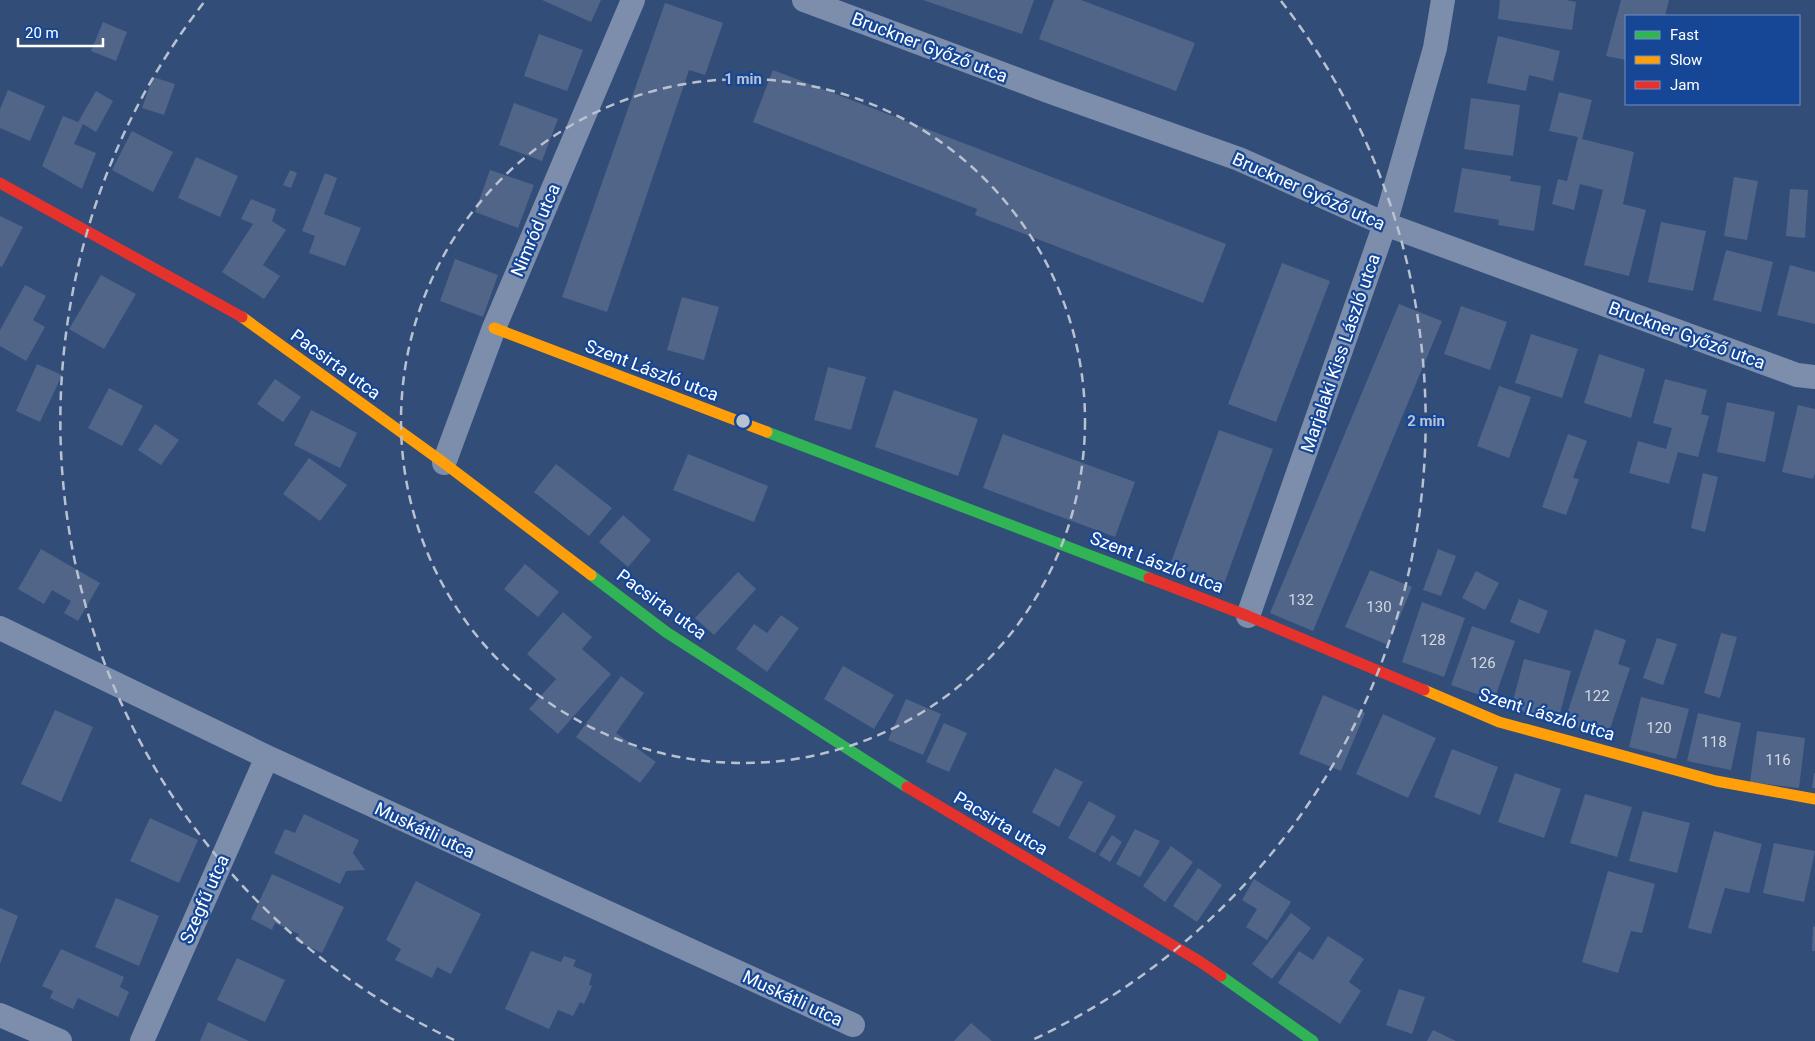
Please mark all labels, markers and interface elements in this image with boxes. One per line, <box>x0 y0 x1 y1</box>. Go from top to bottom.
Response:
street label: Bruckner Győző utca <box>849 8 1011 86</box>
scale bar <box>18 15 102 47</box>
legend <box>1625 15 1800 105</box>
text: 20 m <box>25 24 59 42</box>
text: Fast <box>1670 26 1699 44</box>
text: Slow <box>1670 51 1702 69</box>
text: 1 min <box>724 70 762 88</box>
text: Jam <box>1670 76 1700 94</box>
street label: Bruckner Győző utca <box>1229 148 1389 234</box>
street label: Nimród utca <box>506 180 564 280</box>
street label: Marjalaki Kiss László utca <box>1296 251 1384 455</box>
street label: Bruckner Győző utca <box>1606 297 1768 373</box>
street label: Pacsirta utca <box>287 324 385 404</box>
street label: Szent László utca <box>582 335 722 405</box>
centre of rings <box>734 412 752 430</box>
text: 2 min <box>1407 412 1445 430</box>
street label: Szent László utca <box>1087 527 1227 597</box>
street label: Pacsirta utca <box>613 564 711 644</box>
house number: 132 <box>1288 591 1314 609</box>
house number: 130 <box>1366 598 1392 616</box>
house number: 128 <box>1420 631 1446 649</box>
house number: 126 <box>1470 654 1496 672</box>
street label: Szent László utca <box>1476 683 1618 745</box>
house number: 122 <box>1584 687 1610 705</box>
house number: 120 <box>1646 719 1672 737</box>
house number: 118 <box>1701 733 1727 751</box>
house number: 116 <box>1765 751 1791 769</box>
street label: Pacsirta utca <box>950 787 1052 859</box>
street label: Muskátli utca <box>372 798 478 862</box>
street label: Szegfű utca <box>175 851 233 947</box>
street label: Muskátli utca <box>740 966 846 1030</box>

